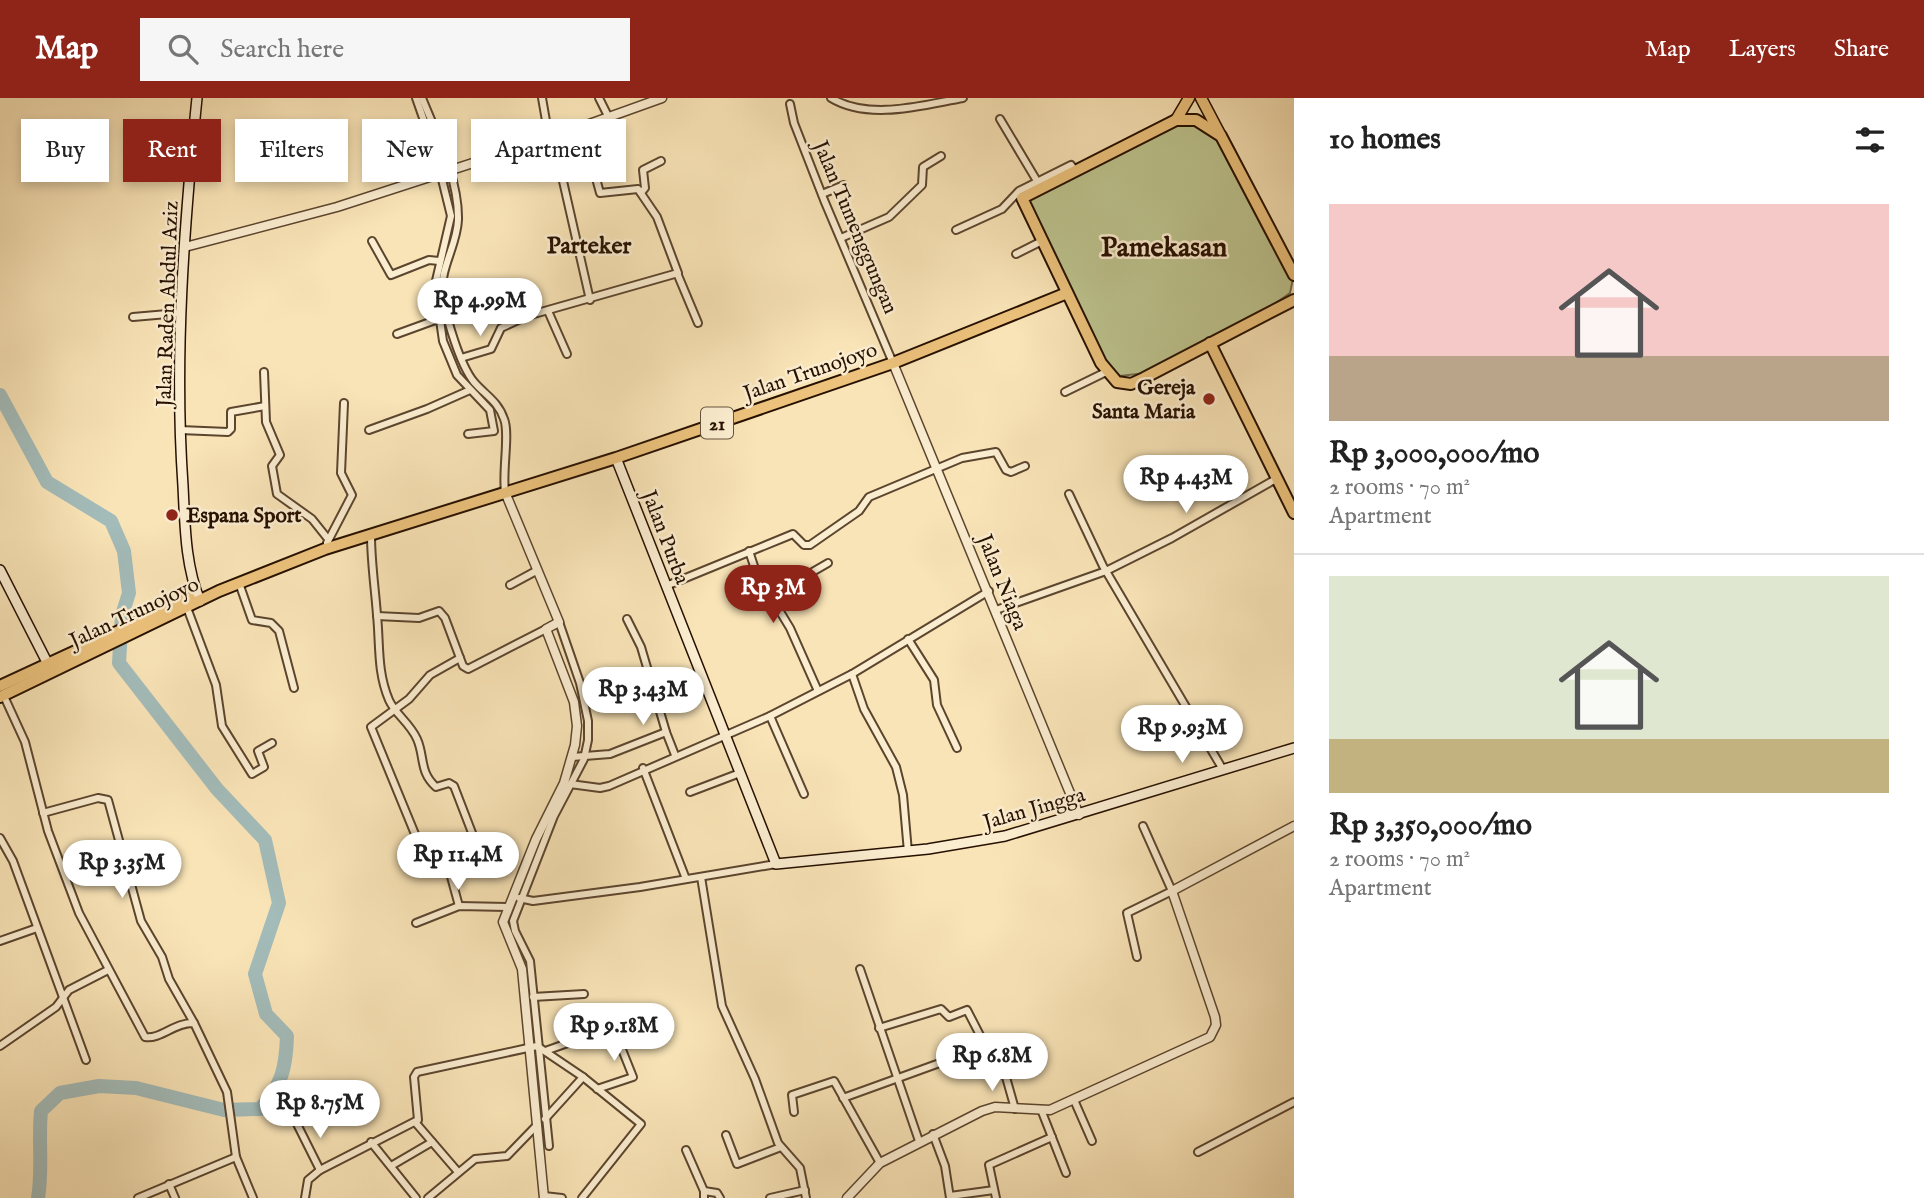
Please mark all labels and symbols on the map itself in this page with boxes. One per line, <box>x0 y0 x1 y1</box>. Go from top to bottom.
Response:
street label: Jalan Tumenggungan <box>805 135 903 318</box>
street label: Jalan Raden Abdul Aziz <box>151 200 186 410</box>
district label: Parteker <box>547 231 632 262</box>
district label: Pamekasan <box>1101 231 1227 266</box>
pin: Rp 4.99M <box>408 278 552 338</box>
street label: Jalan Trunojoyo <box>738 337 881 409</box>
place label: Gereja Santa Maria <box>1092 375 1196 426</box>
marker: Gereja Santa Maria <box>1201 391 1217 407</box>
road number: 21 <box>701 408 733 438</box>
pin: Rp 4.43M <box>1114 456 1258 515</box>
street label: Jalan Purba <box>634 485 695 589</box>
place label: Espana Sport <box>186 503 302 530</box>
marker: Espana Sport <box>164 507 180 523</box>
street label: Jalan Niaga <box>969 529 1033 635</box>
pin: Rp 3M <box>724 566 822 625</box>
street label: Jalan Trunojoyo <box>64 572 204 656</box>
pin: Rp 3.43M <box>571 668 715 727</box>
pin: Rp 9.93M <box>1110 706 1254 765</box>
street label: Jalan Jingga <box>978 782 1089 837</box>
pin: Rp 11.4M <box>386 832 530 892</box>
pin: Rp 3.35M <box>50 840 194 900</box>
pin: Rp 9.18M <box>542 1004 686 1063</box>
pin: Rp 6.8M <box>927 1034 1057 1093</box>
pin: Rp 8.75M <box>248 1080 392 1140</box>

